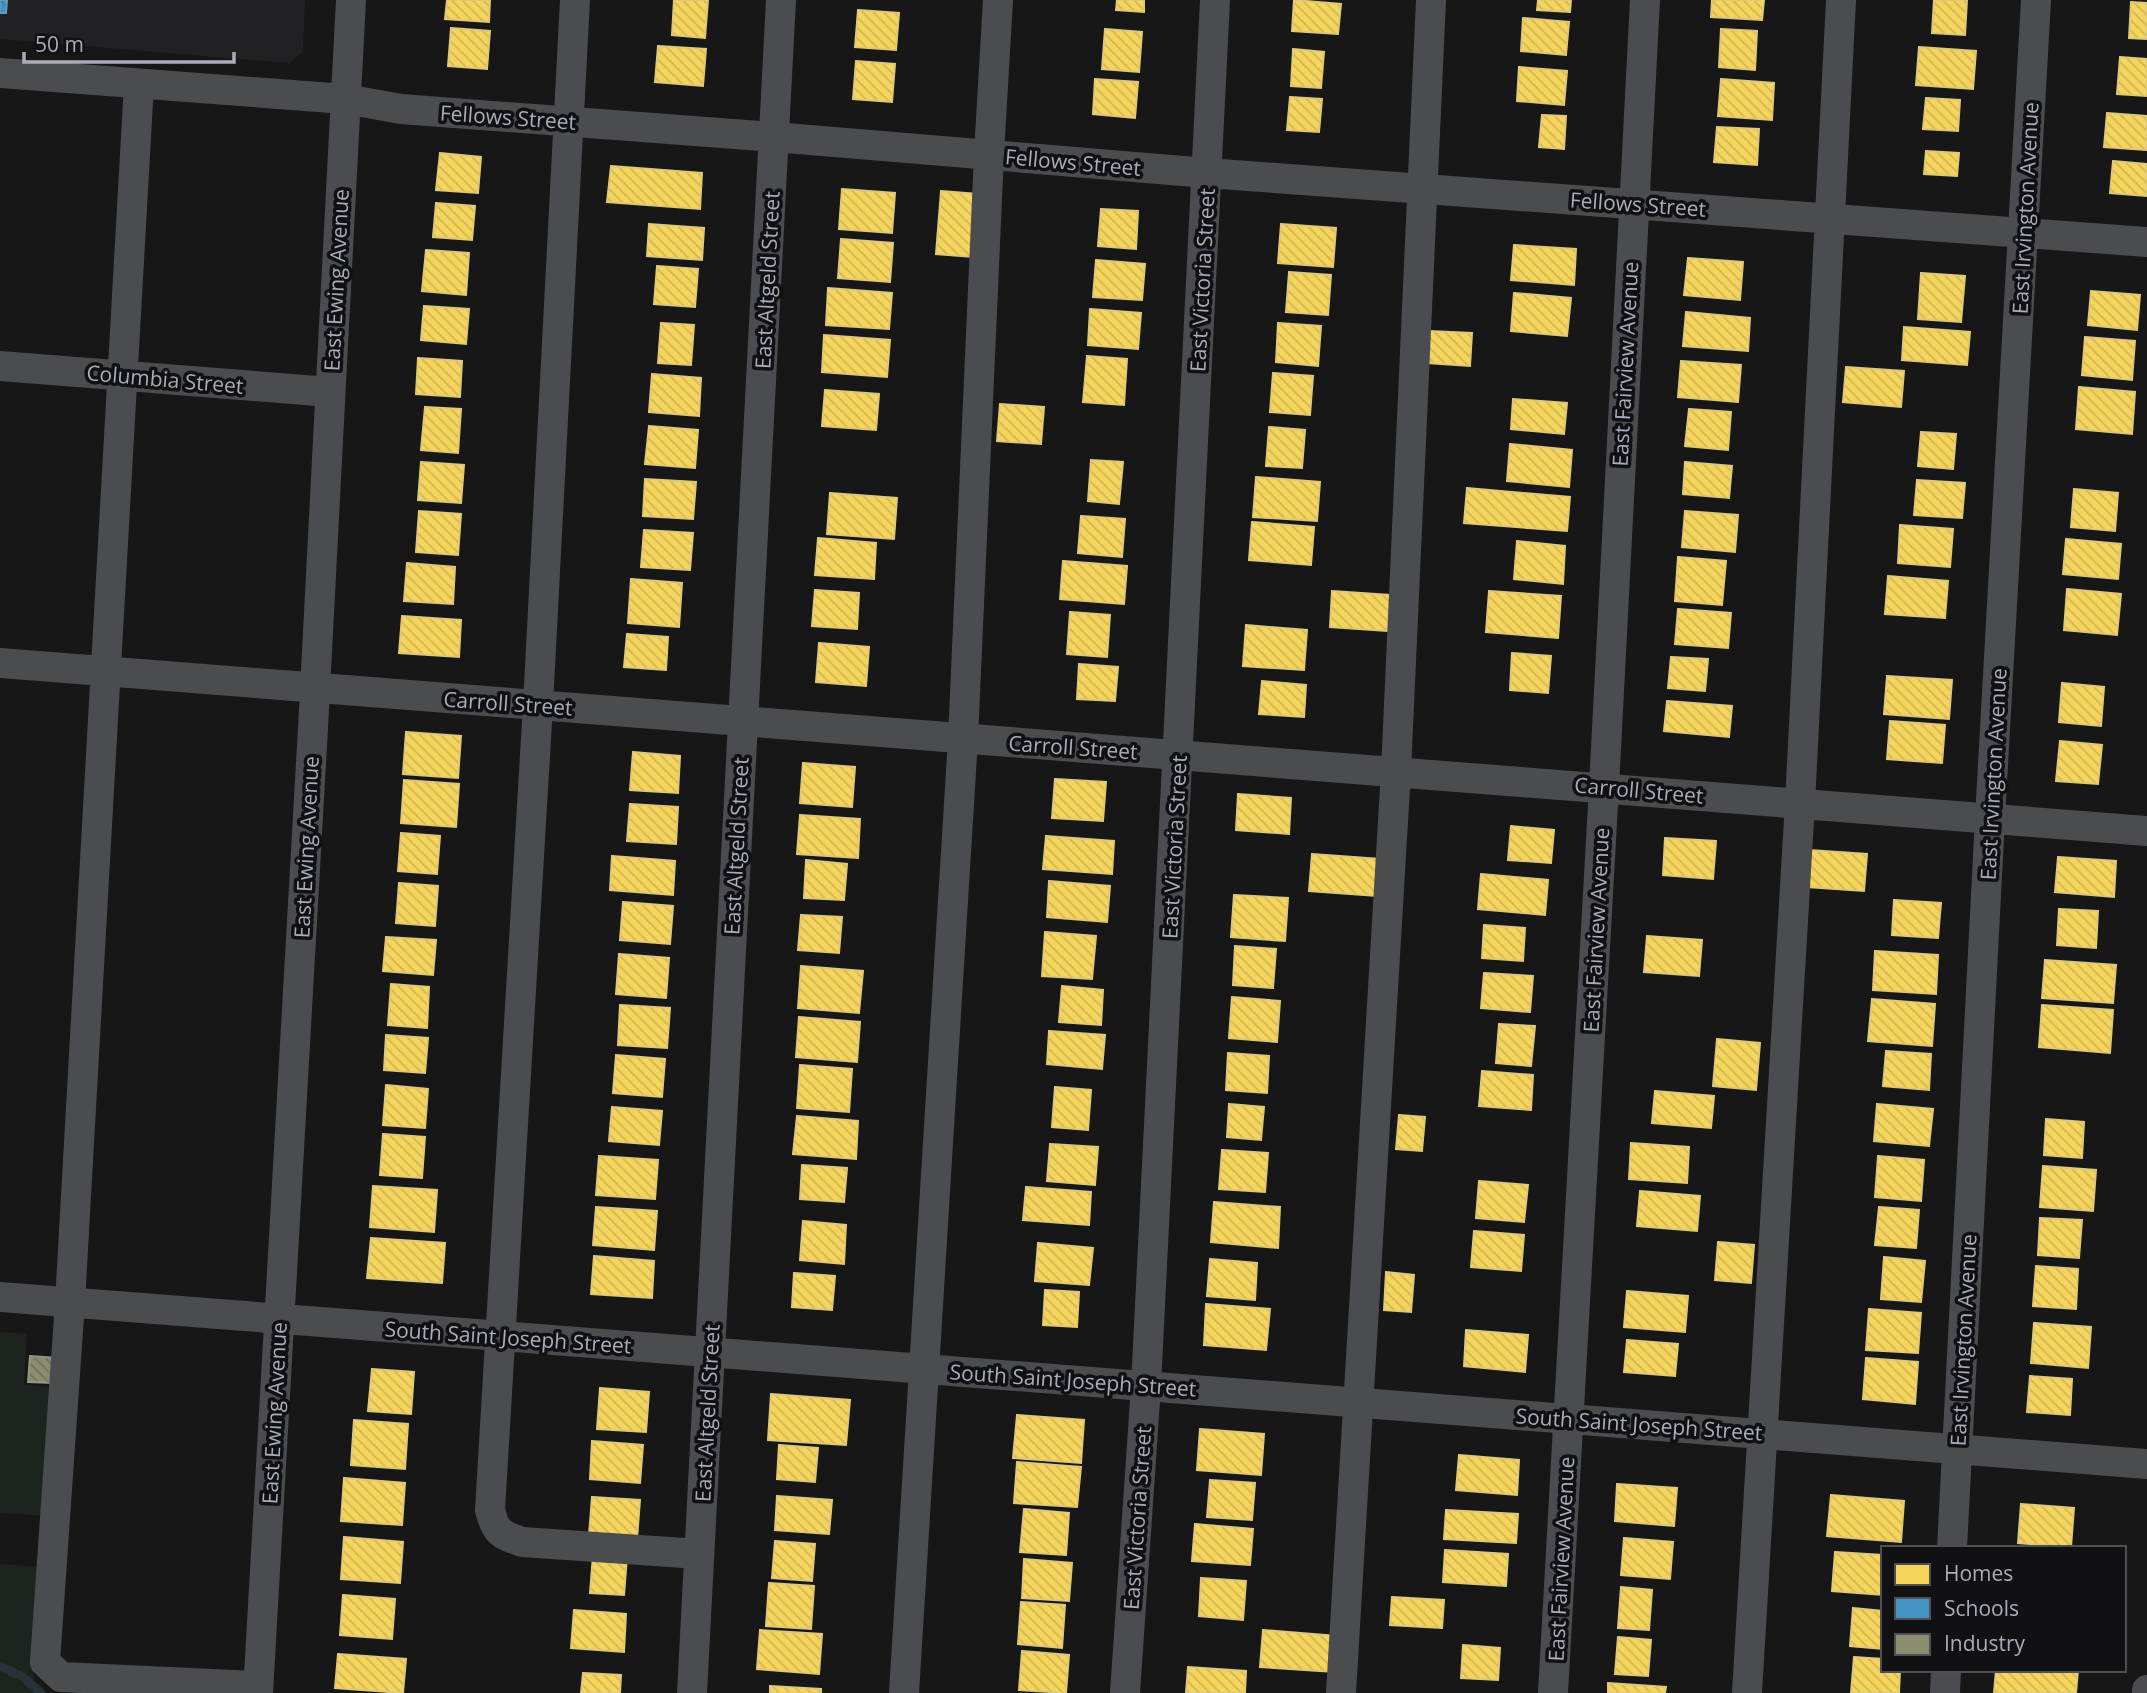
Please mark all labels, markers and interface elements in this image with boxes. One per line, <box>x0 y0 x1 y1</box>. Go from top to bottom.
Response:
scale bar <box>24 21 234 65</box>
text: 50 m <box>35 30 84 58</box>
street label: Fellows Street <box>439 98 577 136</box>
street label: East Irvington Avenue <box>2005 101 2045 315</box>
street label: Fellows Street <box>1004 142 1142 182</box>
street label: Fellows Street <box>1569 185 1707 223</box>
street label: East Victoria Street <box>1183 187 1221 373</box>
street label: East Ewing Avenue <box>317 188 355 372</box>
street label: East Altgeld Street <box>748 190 786 370</box>
street label: East Fairview Avenue <box>1606 261 1644 467</box>
street label: Columbia Street <box>85 358 245 400</box>
street label: East Irvington Avenue <box>1973 667 2013 881</box>
street label: Carroll Street <box>442 685 574 721</box>
street label: Carroll Street <box>1007 729 1139 765</box>
street label: East Victoria Street <box>1155 754 1193 940</box>
street label: East Ewing Avenue <box>287 755 325 939</box>
street label: East Altgeld Street <box>717 756 755 936</box>
street label: Carroll Street <box>1573 770 1705 810</box>
street label: East Fairview Avenue <box>1577 827 1615 1033</box>
street label: East Irvington Avenue <box>1943 1233 1983 1447</box>
street label: South Saint Joseph Street <box>384 1314 632 1360</box>
street label: East Ewing Avenue <box>255 1321 293 1505</box>
street label: East Altgeld Street <box>688 1323 726 1503</box>
street label: South Saint Joseph Street <box>949 1357 1197 1403</box>
street label: South Saint Joseph Street <box>1515 1401 1763 1447</box>
street label: East Victoria Street <box>1117 1425 1157 1611</box>
street label: East Fairview Avenue <box>1542 1456 1580 1662</box>
legend <box>1881 1546 2126 1672</box>
text: Homes <box>1944 1559 2013 1587</box>
text: Schools <box>1944 1594 2019 1622</box>
text: Industry <box>1944 1629 2026 1657</box>

